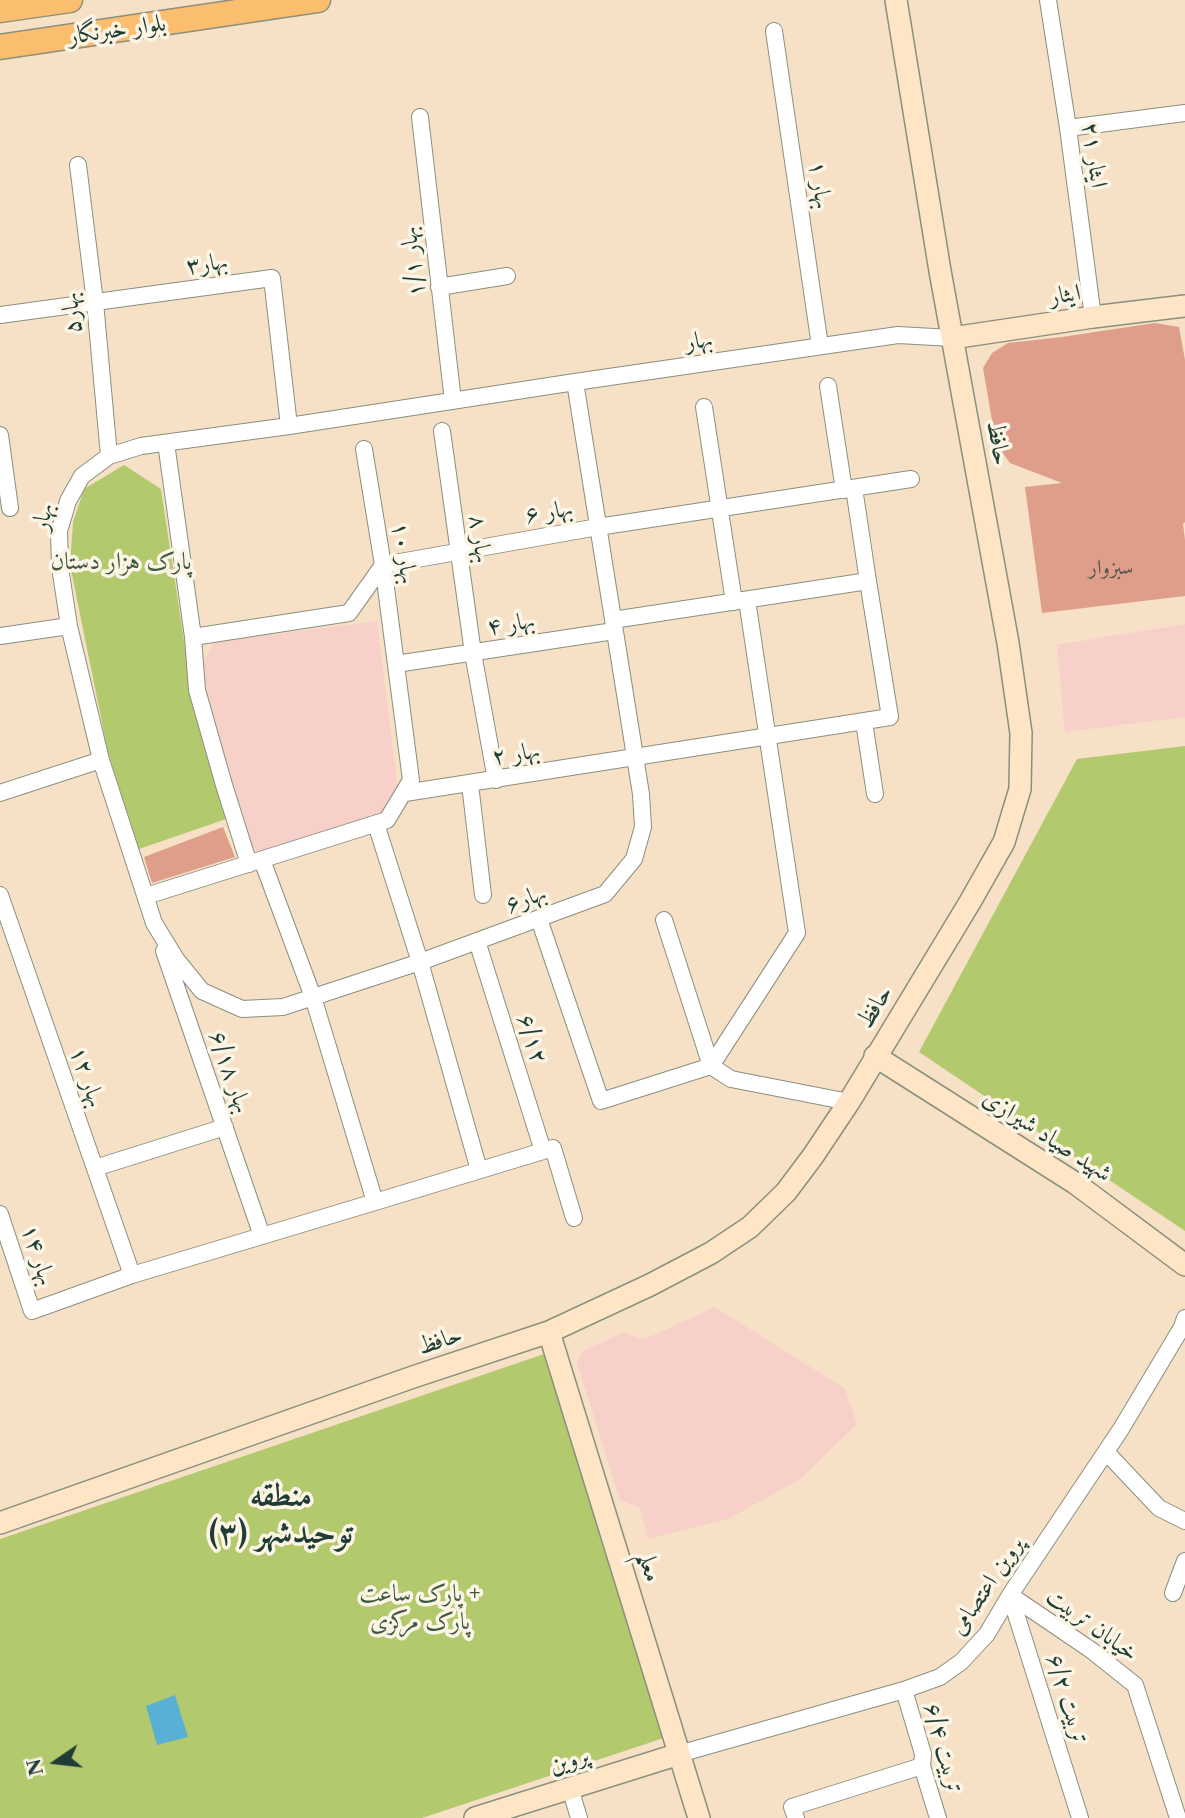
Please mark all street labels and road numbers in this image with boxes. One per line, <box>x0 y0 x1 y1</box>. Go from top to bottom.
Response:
street label: بلوار خبرنگار <box>66 9 168 51</box>
street label: ایثار ۲۱ <box>1075 120 1113 190</box>
street label: بهار ۱ <box>802 159 838 211</box>
street label: بهار ۱/۱ <box>394 225 432 299</box>
street label: بهار۳ <box>184 247 230 281</box>
street label: ایثار <box>1047 278 1083 312</box>
street label: بهار۵ <box>55 291 89 335</box>
street label: بهار <box>683 325 715 357</box>
street label: حافظ <box>980 418 1016 468</box>
street label: بهار ۶ <box>523 494 575 530</box>
street label: بهار <box>26 500 60 534</box>
street label: بهار ۸ <box>462 513 498 565</box>
street label: بهار ۱۰ <box>385 520 423 586</box>
street label: بهار ۴ <box>485 606 537 642</box>
street label: بهار ۲ <box>490 736 542 772</box>
street label: بهار۶ <box>501 878 551 920</box>
street label: حافظ <box>851 980 899 1034</box>
street label: ۶/۱۲ <box>510 1010 554 1068</box>
street label: بهار ۶/۱۸ <box>203 1027 257 1117</box>
street label: بهار ۱۲ <box>63 1043 111 1111</box>
street label: شهید صیاد شیرازی <box>977 1084 1117 1188</box>
street label: بهار ۱۴ <box>15 1221 61 1289</box>
street label: حافظ <box>414 1320 466 1362</box>
street label: پروین اعتصامی <box>944 1531 1030 1641</box>
street label: معلم <box>631 1549 667 1585</box>
street label: خیابان تربیت <box>1040 1582 1144 1668</box>
street label: تربیت ۶/۲ <box>1040 1651 1094 1747</box>
street label: تربیت ۶/۴ <box>917 1700 969 1796</box>
street label: پروین <box>546 1741 592 1781</box>

